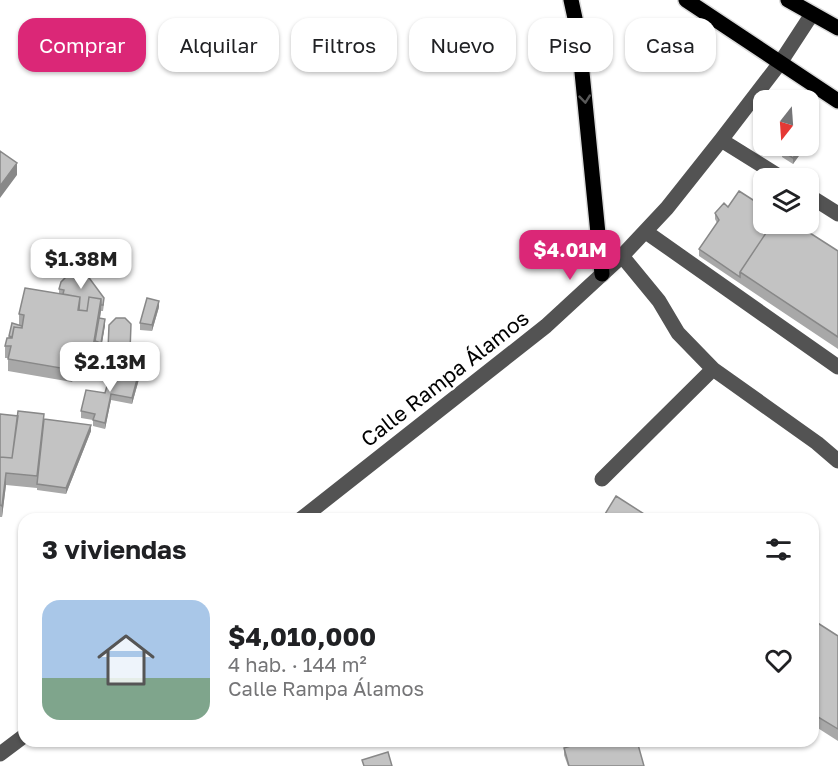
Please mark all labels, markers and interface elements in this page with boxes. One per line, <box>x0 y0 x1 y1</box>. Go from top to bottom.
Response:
chip: Comprar <box>18 18 146 72</box>
chip: Alquilar <box>158 18 279 72</box>
chip: Filtros <box>291 18 397 72</box>
chip: Nuevo <box>409 18 516 72</box>
chip: Piso <box>528 18 613 72</box>
chip: Casa <box>625 18 716 72</box>
north arrow <box>753 90 819 156</box>
map controls <box>753 90 819 234</box>
one-way arrow <box>578 95 591 104</box>
button: layers <box>753 168 819 234</box>
pin: $4.01M <box>521 230 619 281</box>
text: $4.01M <box>533 237 607 261</box>
pin: $1.38M <box>32 239 130 290</box>
text: $1.38M <box>45 246 117 270</box>
street label: Calle Rampa Álamos <box>355 305 534 452</box>
pin: $2.13M <box>61 342 159 393</box>
text: $2.13M <box>74 349 146 373</box>
icon: filters <box>762 533 795 566</box>
text: 3 viviendas <box>42 534 187 565</box>
text: $4,010,000 <box>228 621 376 652</box>
icon: home <box>90 624 162 696</box>
icon: heart <box>762 644 795 677</box>
text: 4 hab. · 144 m² <box>228 652 367 676</box>
text: Calle Rampa Álamos <box>228 676 424 700</box>

